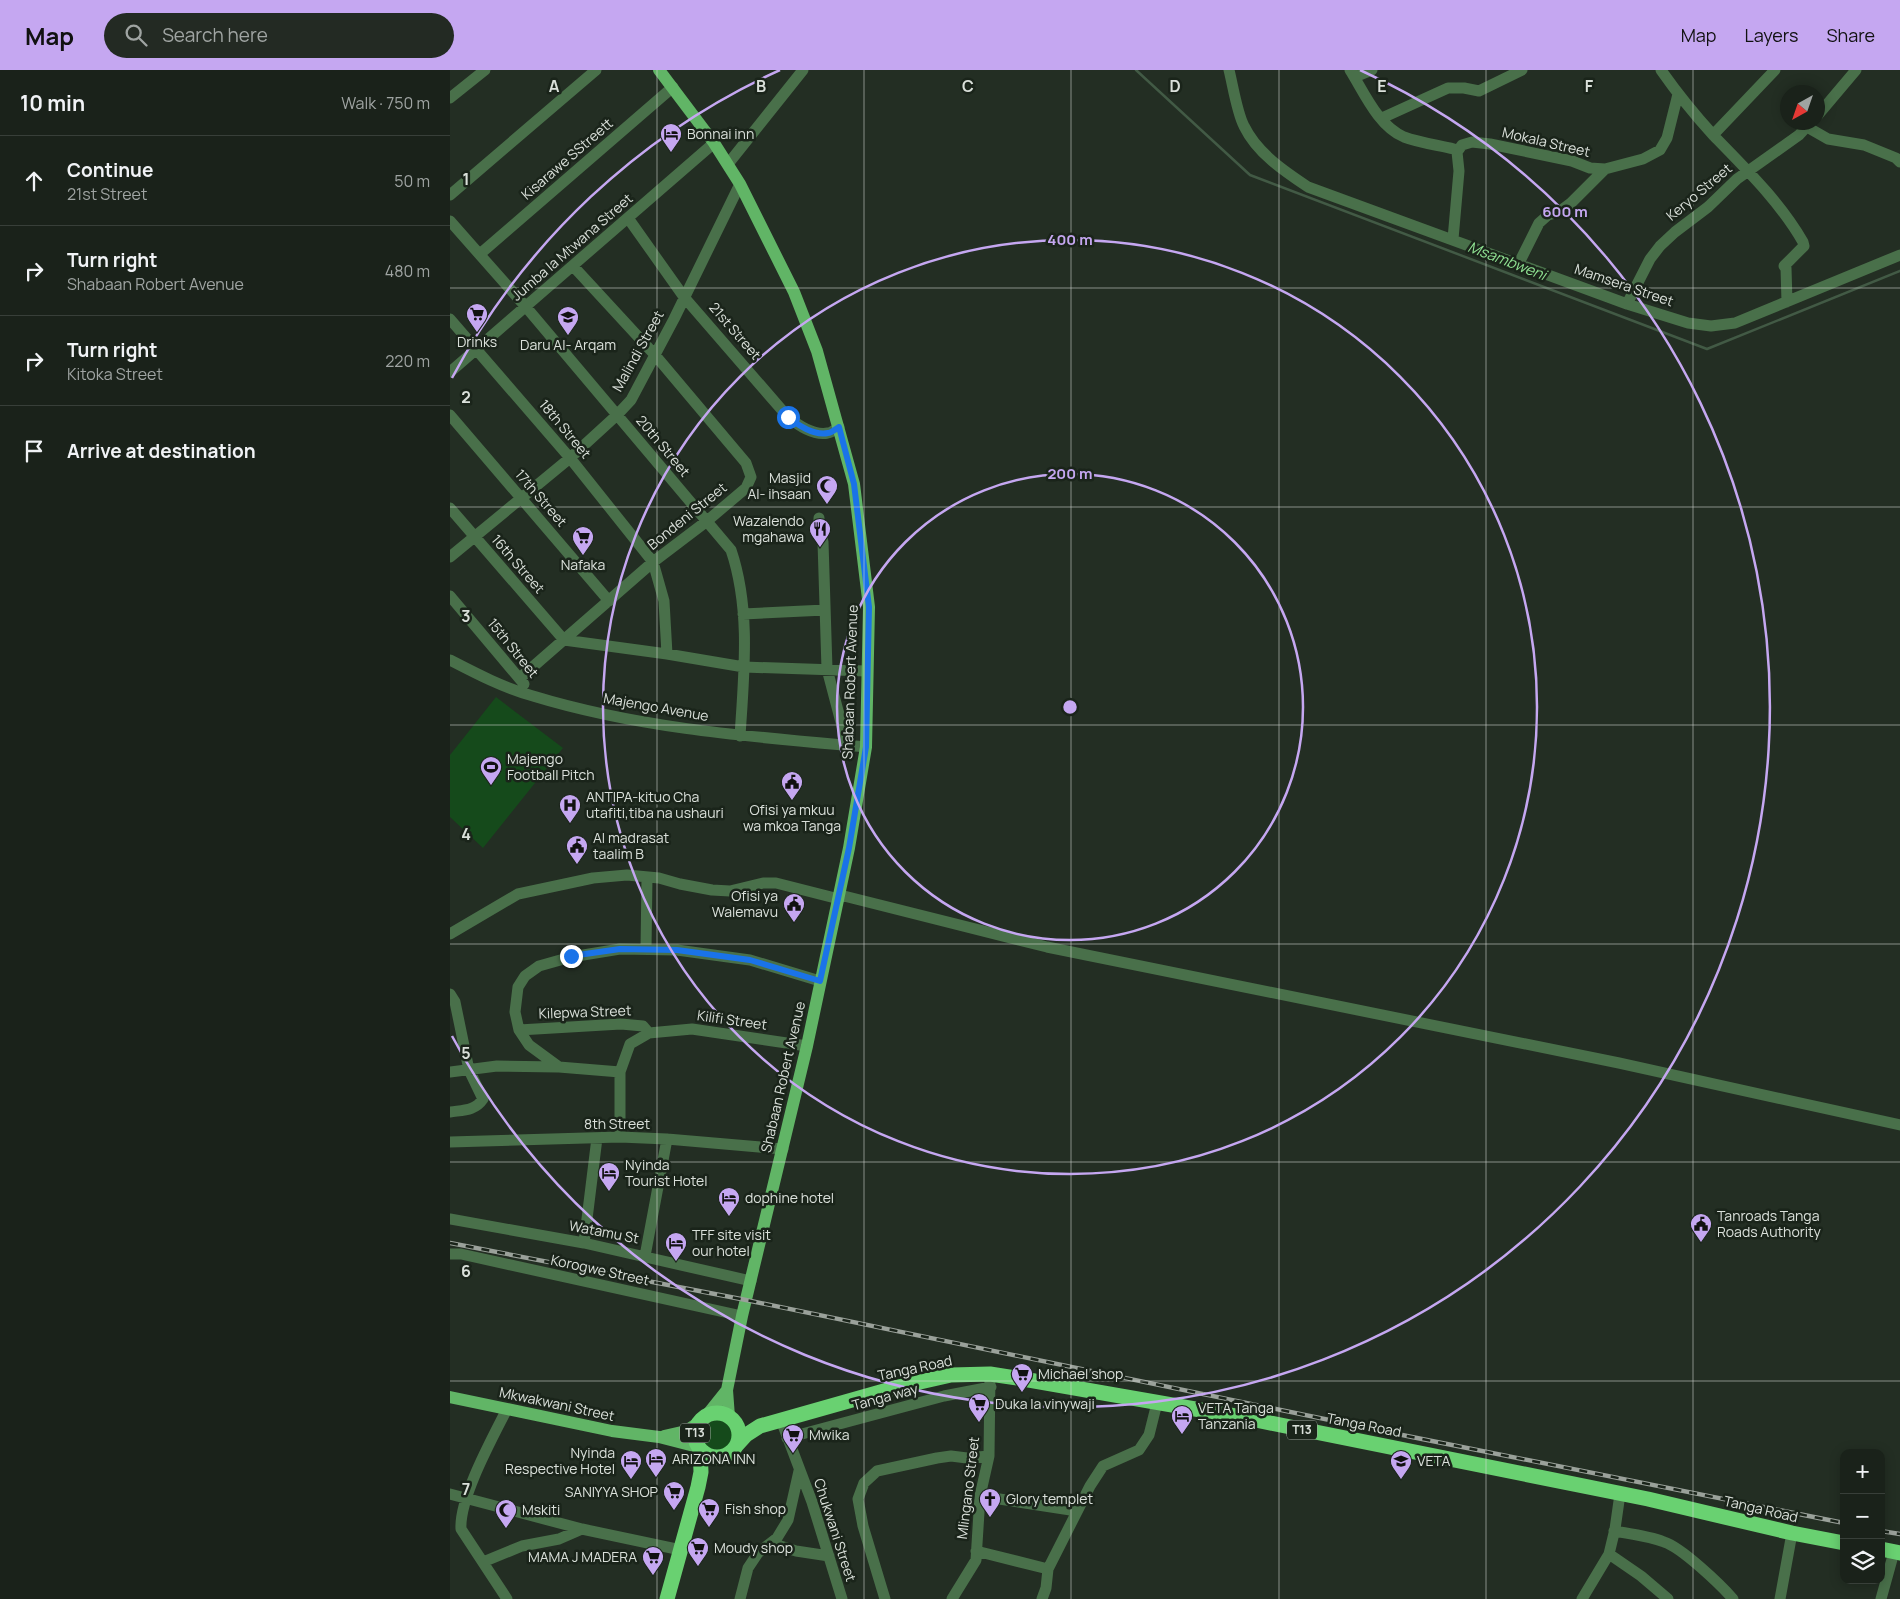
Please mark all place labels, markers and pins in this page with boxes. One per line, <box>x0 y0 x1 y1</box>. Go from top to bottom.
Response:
hotel icon: Bonnai inn <box>659 122 683 153</box>
place label: Bonnai inn <box>687 124 754 143</box>
supermarket icon: Drinks <box>465 302 489 333</box>
school or university icon: Daru Al- Arqam <box>556 305 580 336</box>
place label: Drinks <box>457 332 497 351</box>
place label: Daru Al- Arqam <box>520 335 616 354</box>
place label: Masjid Al- ihsaan <box>747 468 811 503</box>
mosque icon: Masjid Al- ihsaan <box>815 474 839 505</box>
place label: Wazalendo mgahawa <box>733 511 804 546</box>
restaurant icon: Wazalendo mgahawa <box>808 517 832 548</box>
supermarket icon: Nafaka <box>571 525 595 556</box>
place label: Nafaka <box>561 555 605 574</box>
centre of rings <box>1061 698 1079 716</box>
place label: Majengo Football Pitch <box>507 749 595 784</box>
sports icon: Majengo Football Pitch <box>479 755 503 786</box>
public building icon: Ofisi ya mkuu wa mkoa Tanga <box>780 770 804 801</box>
place label: ANTIPA-kituo Cha utafiti,tiba na ushauri <box>586 787 724 822</box>
hospital icon: ANTIPA-kituo Cha utafiti,tiba na ushauri <box>558 793 582 824</box>
place label: Ofisi ya mkuu wa mkoa Tanga <box>743 800 841 835</box>
place label: Al madrasat taalim B <box>593 828 670 863</box>
public building icon: Al madrasat taalim B <box>565 834 589 865</box>
place label: Ofisi ya Walemavu <box>712 886 778 921</box>
public building icon: Ofisi ya Walemavu <box>782 892 806 923</box>
place label: Nyinda Tourist Hotel <box>625 1155 708 1190</box>
hotel icon: Nyinda Tourist Hotel <box>597 1161 621 1192</box>
hotel icon: dophine hotel <box>717 1186 741 1217</box>
place label: dophine hotel <box>745 1188 834 1207</box>
place label: Tanroads Tanga Roads Authority <box>1717 1206 1821 1241</box>
public building icon: Tanroads Tanga Roads Authority <box>1689 1212 1713 1243</box>
place label: TFF site visit our hotel <box>692 1225 771 1260</box>
hotel icon: TFF site visit our hotel <box>664 1231 688 1262</box>
supermarket icon: Michael shop <box>1010 1362 1034 1393</box>
place label: Michael shop <box>1038 1364 1123 1383</box>
supermarket icon: Duka la vinywaji <box>967 1392 991 1423</box>
place label: Duka la vinywaji <box>995 1394 1095 1413</box>
place label: VETA Tanga Tanzania <box>1198 1398 1274 1433</box>
hotel icon: VETA Tanga Tanzania <box>1170 1404 1194 1435</box>
supermarket icon: Mwika <box>781 1423 805 1454</box>
place label: Mwika <box>809 1425 850 1444</box>
place label: Nyinda Respective Hotel <box>505 1443 615 1478</box>
hotel icon: ARIZONA INN <box>644 1447 668 1478</box>
hotel icon: Nyinda Respective Hotel <box>619 1449 643 1480</box>
place label: ARIZONA INN <box>672 1449 755 1468</box>
school or university icon: VETA <box>1389 1449 1413 1480</box>
place label: VETA <box>1417 1451 1450 1470</box>
supermarket icon: SANIYYA SHOP <box>662 1480 686 1511</box>
place label: SANIYYA SHOP <box>565 1482 659 1501</box>
church icon: Glory templet <box>978 1487 1002 1518</box>
place label: Glory templet <box>1006 1489 1093 1508</box>
supermarket icon: Fish shop <box>697 1497 721 1528</box>
mosque icon: Mskiti <box>494 1498 518 1529</box>
place label: Fish shop <box>725 1499 786 1518</box>
place label: Mskiti <box>522 1500 560 1519</box>
supermarket icon: Moudy shop <box>686 1536 710 1567</box>
place label: Moudy shop <box>714 1538 793 1557</box>
supermarket icon: MAMA J MADERA <box>641 1545 665 1576</box>
place label: MAMA J MADERA <box>528 1547 637 1566</box>

